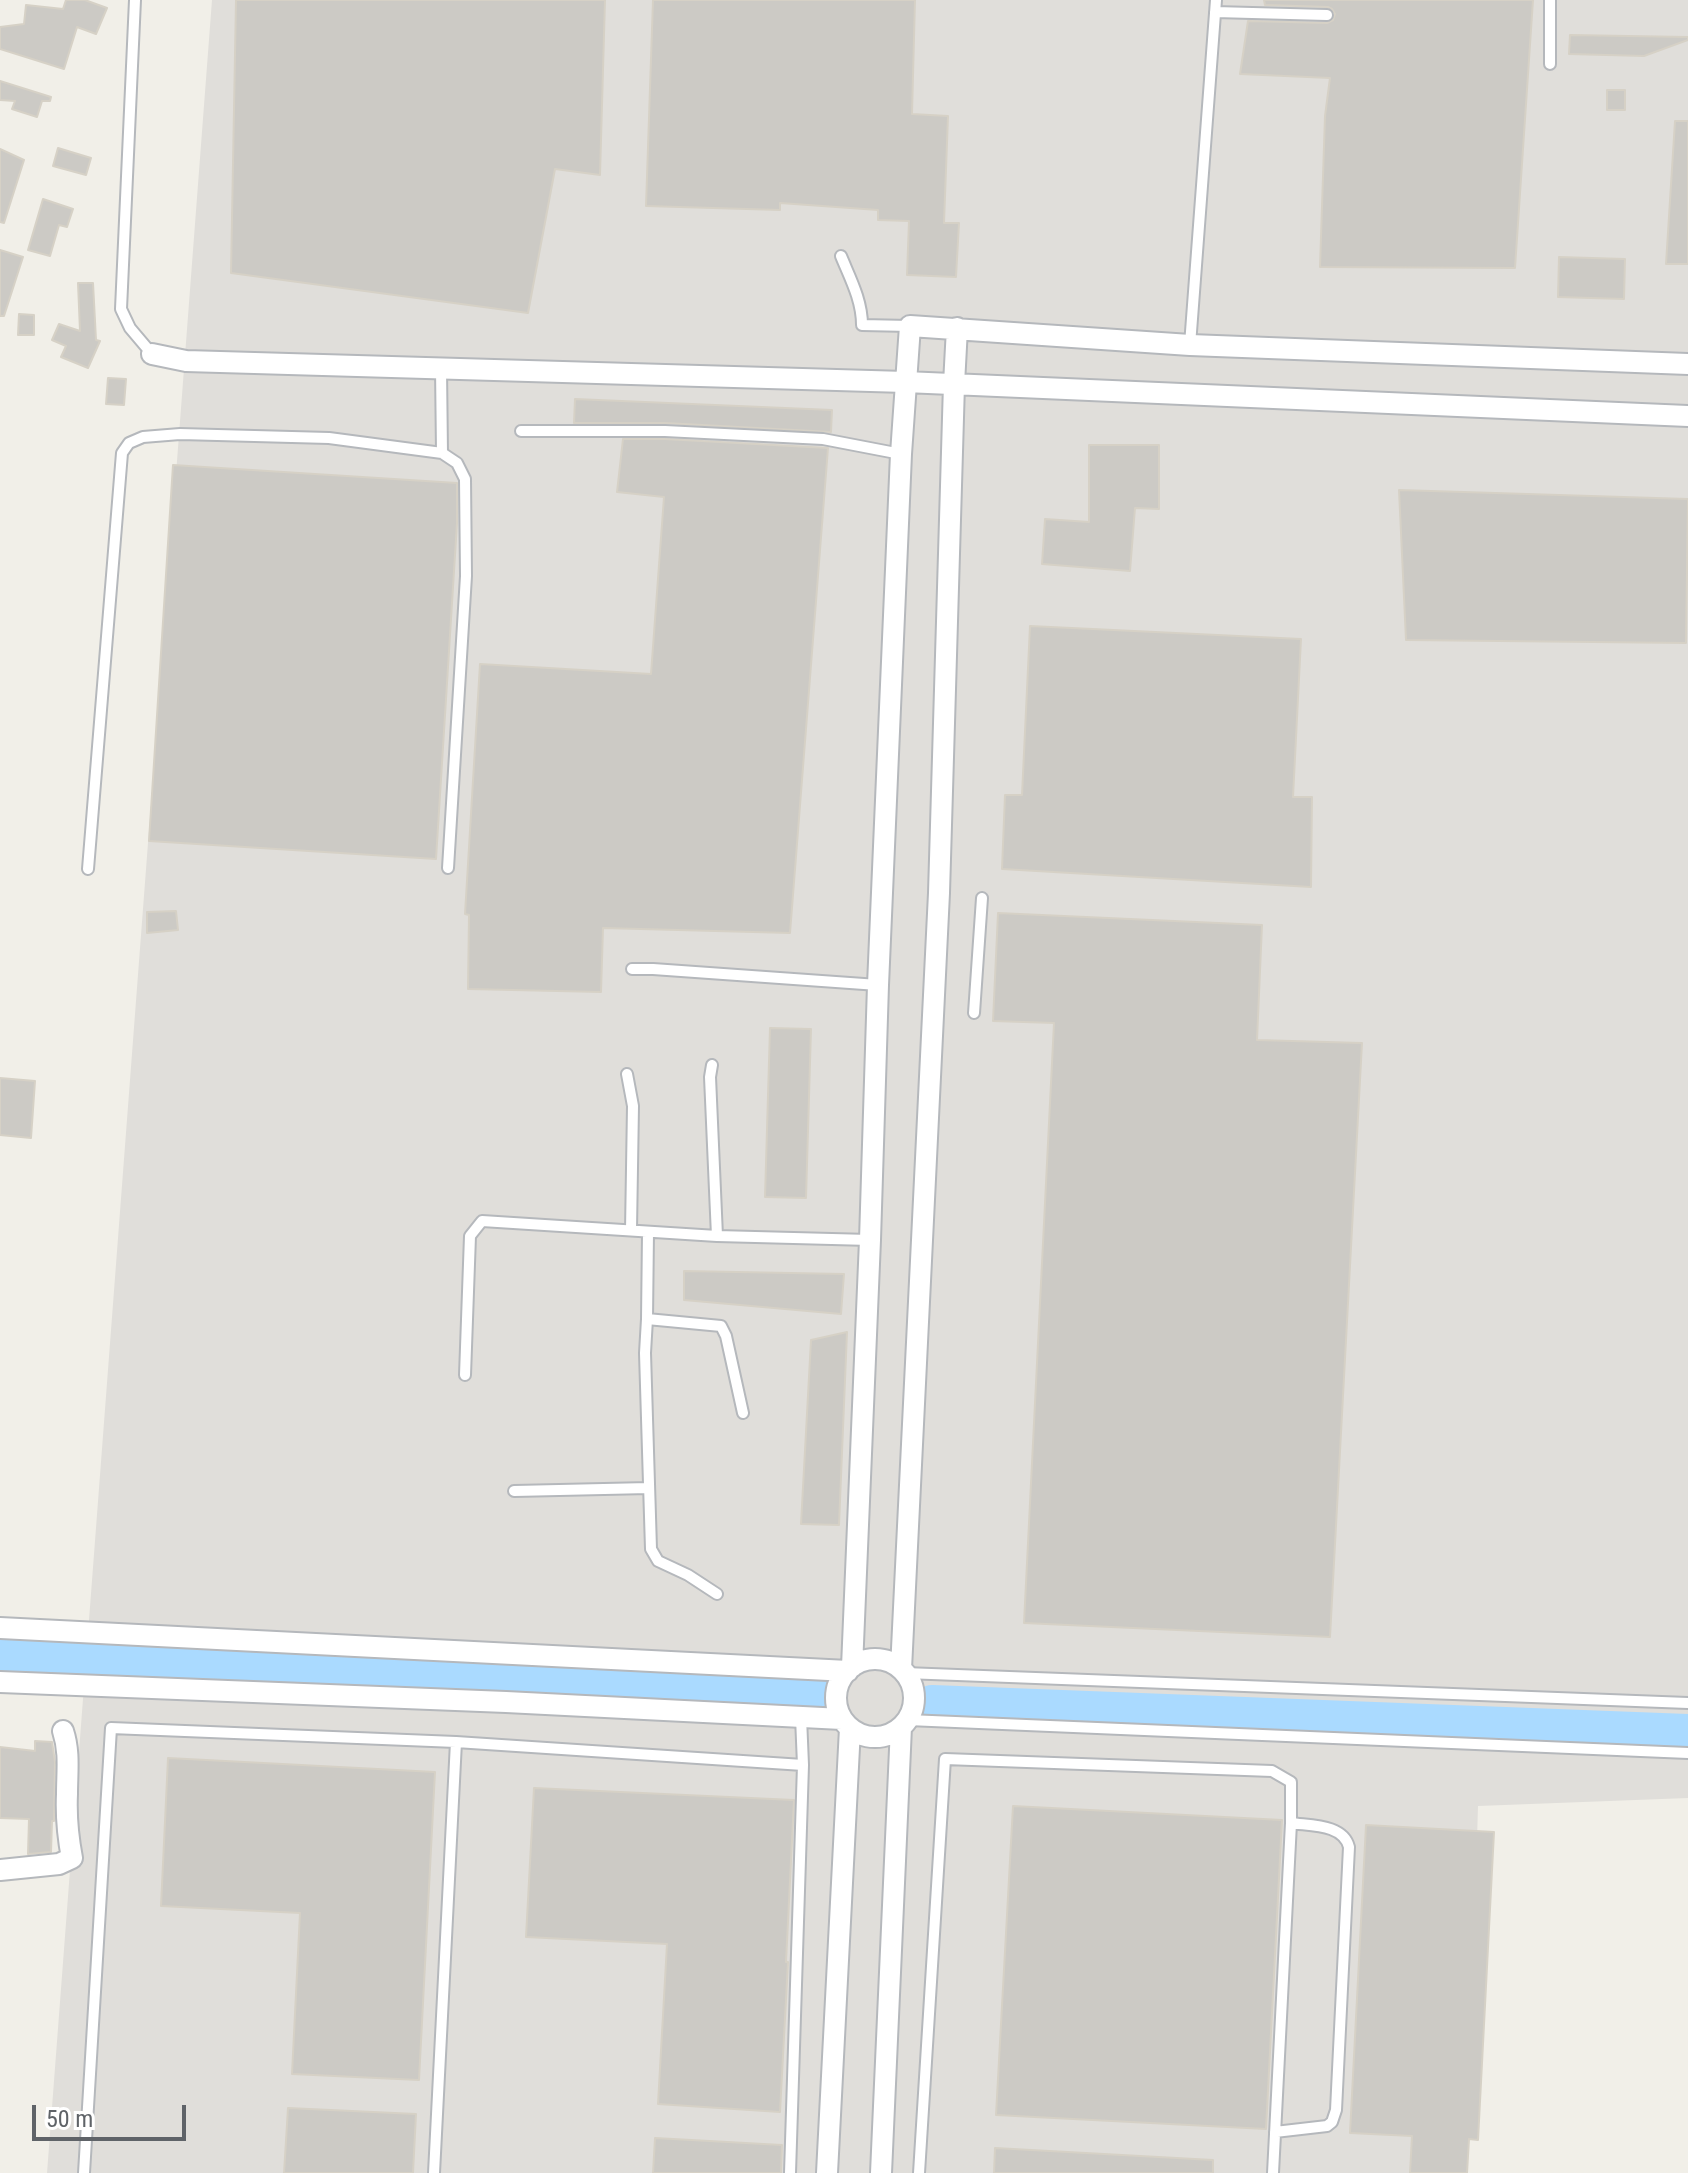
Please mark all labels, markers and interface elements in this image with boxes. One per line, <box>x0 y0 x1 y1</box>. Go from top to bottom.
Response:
scale bar <box>36 2089 190 2139</box>
text: 50 m <box>46 2105 93 2133</box>

